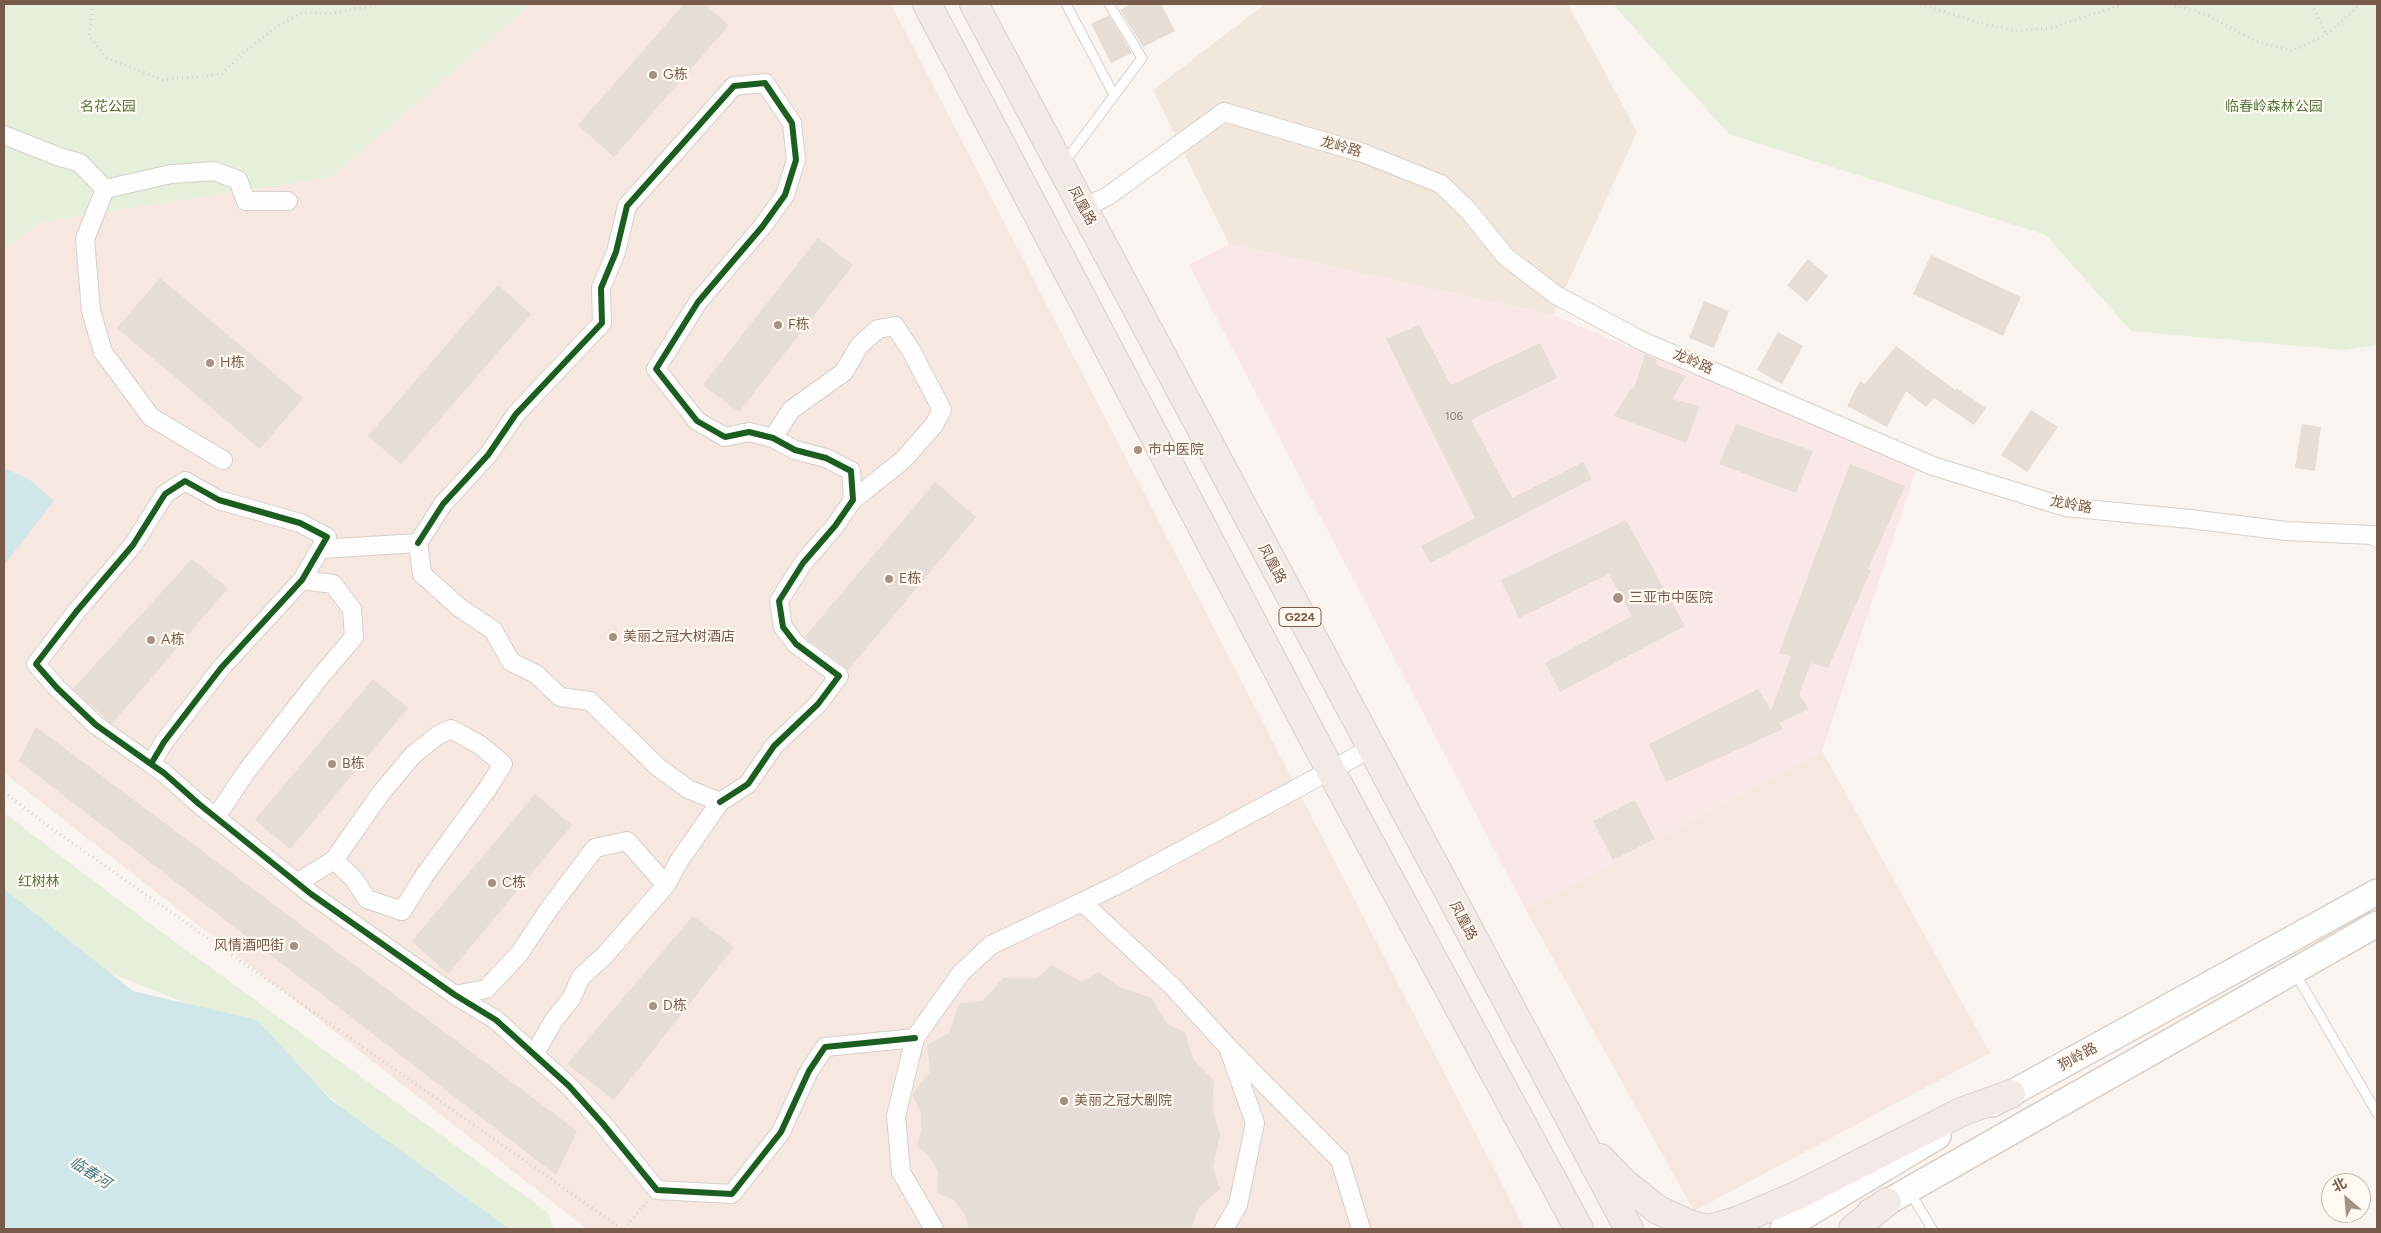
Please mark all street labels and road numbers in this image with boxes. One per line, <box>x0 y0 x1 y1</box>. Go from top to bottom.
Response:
street label: 龙岭路 <box>1318 133 1364 161</box>
street label: 凤凰路 <box>1065 184 1099 228</box>
street label: 龙岭路 <box>1670 346 1716 378</box>
street label: 龙岭路 <box>2049 493 2093 517</box>
street label: 凤凰路 <box>1255 542 1289 586</box>
road number: G224 <box>1279 608 1321 626</box>
street label: 凤凰路 <box>1446 899 1480 943</box>
street label: 狗岭路 <box>2056 1039 2100 1075</box>

